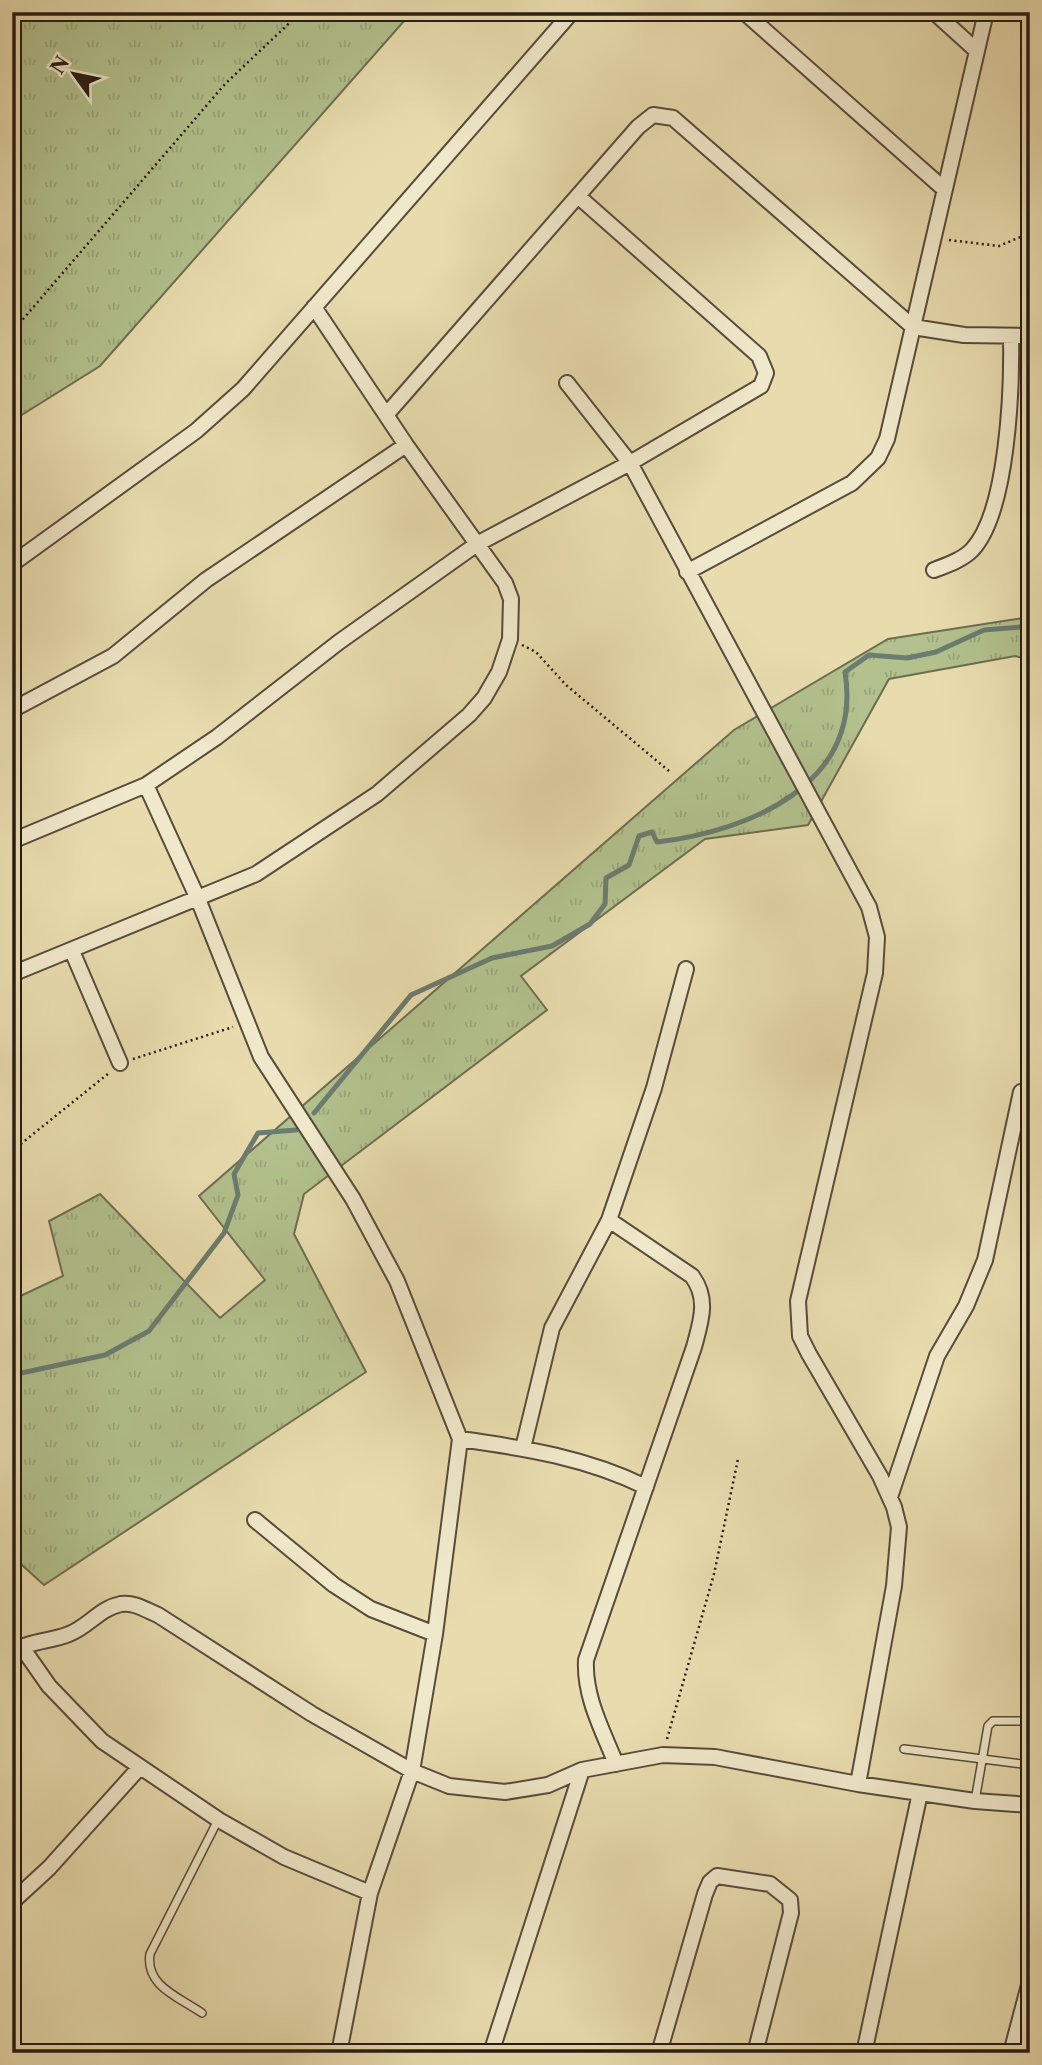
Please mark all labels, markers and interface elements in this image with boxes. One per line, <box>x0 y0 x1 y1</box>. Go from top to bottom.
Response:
north arrow <box>38 38 108 108</box>
text: N <box>46 52 74 78</box>

